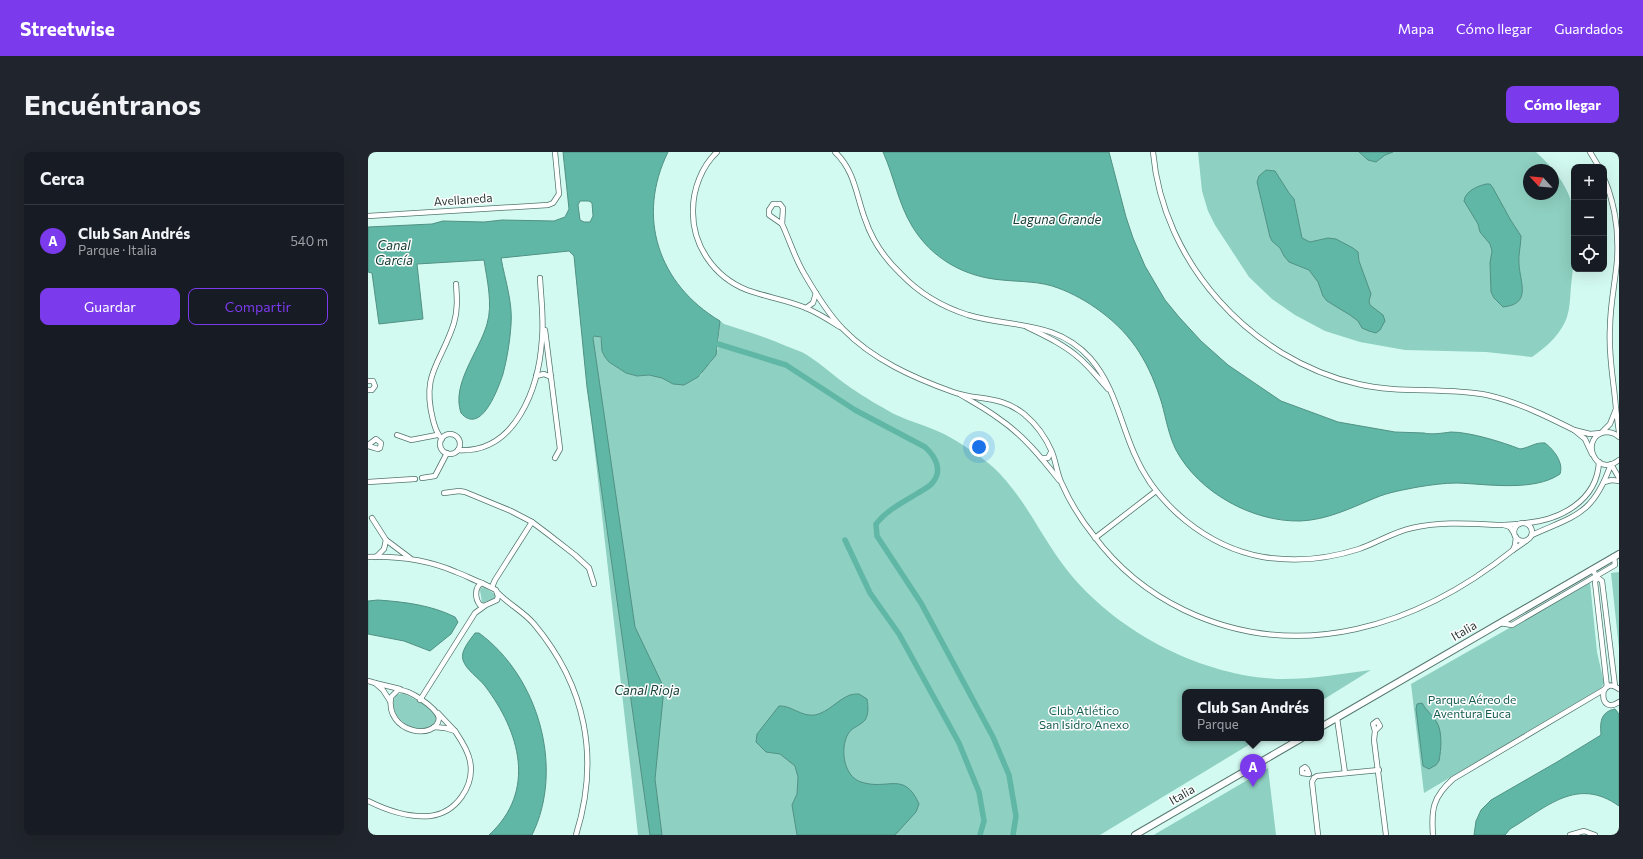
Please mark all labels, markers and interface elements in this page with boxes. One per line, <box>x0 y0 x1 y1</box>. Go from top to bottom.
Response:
text: Streetwise <box>20 17 115 40</box>
text: Mapa <box>1398 20 1434 37</box>
text: Cómo llegar <box>1456 20 1532 37</box>
text: Guardados <box>1554 20 1623 37</box>
button: Cómo llegar <box>1506 86 1619 123</box>
text: Encuéntranos <box>24 87 201 121</box>
north arrow <box>1523 164 1559 200</box>
map controls <box>1571 164 1607 272</box>
button: + <box>1571 164 1607 200</box>
text: Cerca <box>40 168 85 189</box>
street label: Avellaneda <box>433 190 493 208</box>
button: − <box>1571 200 1607 236</box>
water label: Laguna Grande <box>1013 211 1101 227</box>
text: Club San Andrés <box>78 224 190 242</box>
text: A <box>48 233 58 249</box>
text: 540 m <box>290 233 328 249</box>
button: locate <box>1571 236 1607 272</box>
water label: Canal García <box>375 237 413 268</box>
text: Parque · Italia <box>78 242 157 258</box>
button: Guardar <box>40 288 180 325</box>
button: Compartir <box>188 288 328 325</box>
your location <box>969 437 989 457</box>
street label: Italia <box>1448 617 1479 643</box>
water label: Canal Rioja <box>614 682 680 698</box>
popup <box>1182 689 1324 741</box>
park label: Parque Aéreo de Aventura Euca <box>1428 692 1516 720</box>
text: Club San Andrés <box>1197 698 1309 716</box>
park label: Club Atlético San Isidro Anexo <box>1039 703 1129 731</box>
text: Parque <box>1197 716 1239 732</box>
pin: A <box>1240 754 1266 787</box>
street label: Italia <box>1166 781 1197 807</box>

